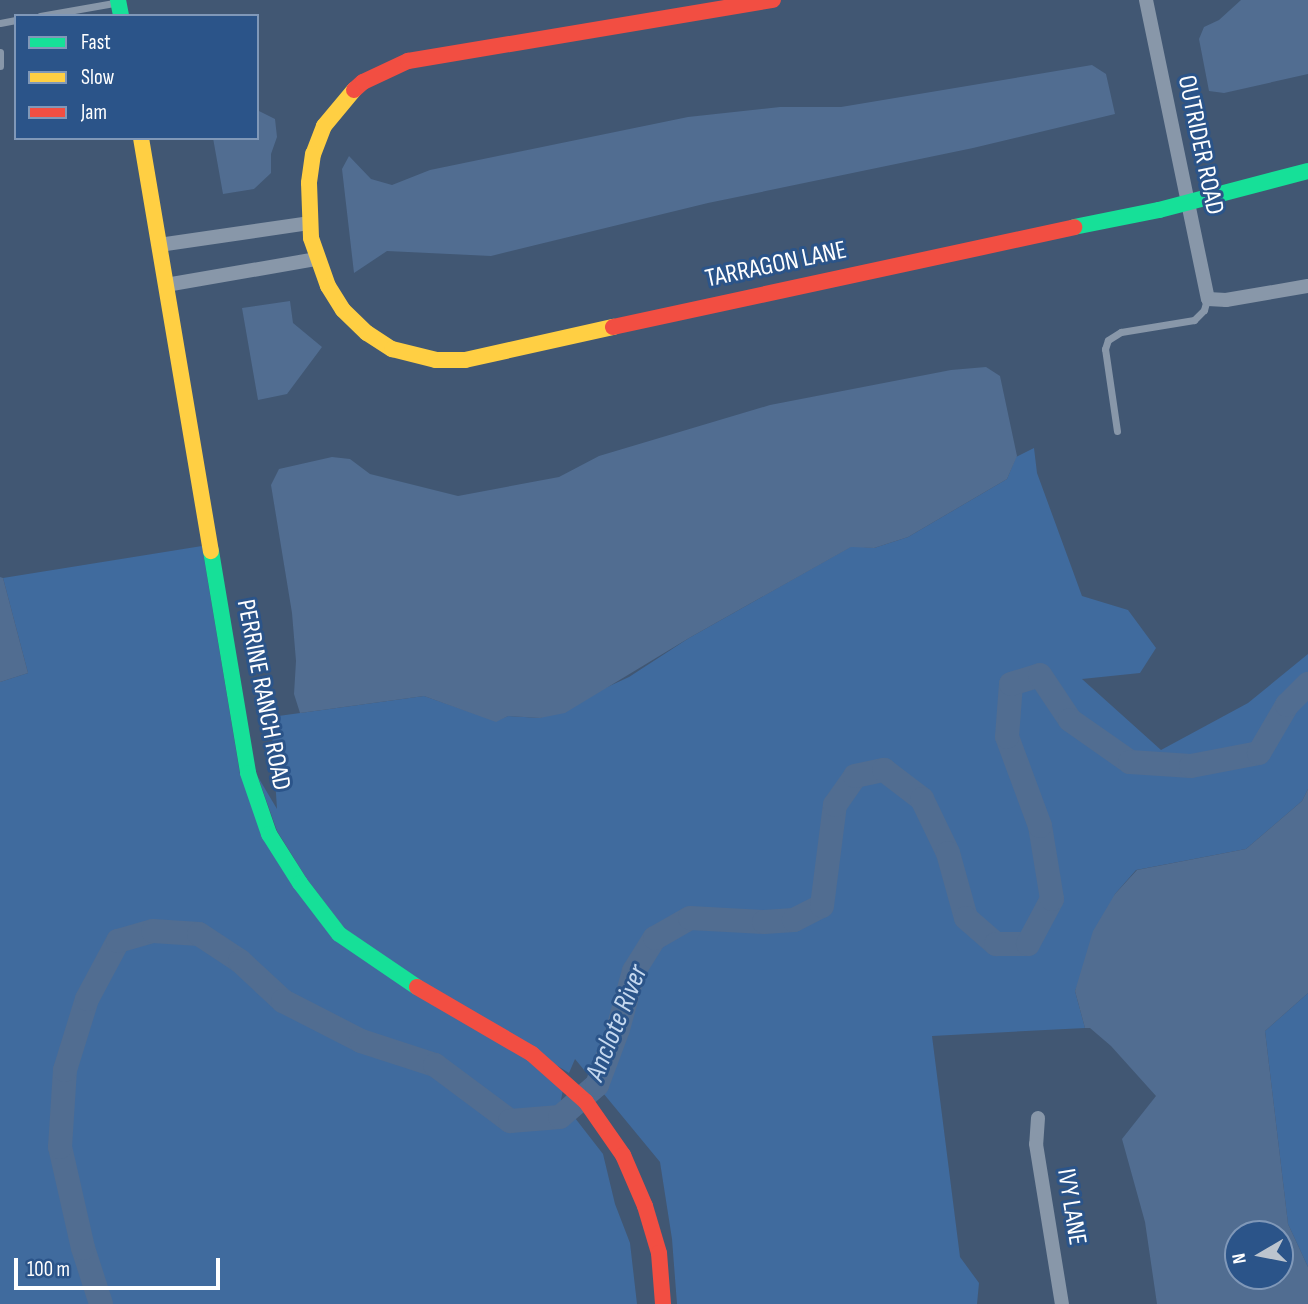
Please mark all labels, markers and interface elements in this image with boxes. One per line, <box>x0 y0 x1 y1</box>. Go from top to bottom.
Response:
legend <box>14 14 259 140</box>
text: Fast <box>81 30 111 55</box>
text: Slow <box>81 65 114 90</box>
street label: OUTRIDER ROAD <box>1170 73 1230 217</box>
text: Jam <box>81 100 107 125</box>
street label: TARRAGON LANE <box>703 235 849 295</box>
street label: PERRINE RANCH ROAD <box>229 597 297 793</box>
water label: Anclote River <box>579 960 655 1086</box>
street label: IVY LANE <box>1050 1167 1092 1247</box>
north arrow <box>1224 1220 1294 1290</box>
scale bar <box>18 1244 224 1288</box>
text: N <box>1228 1251 1252 1265</box>
text: 100 m <box>27 1257 70 1282</box>

